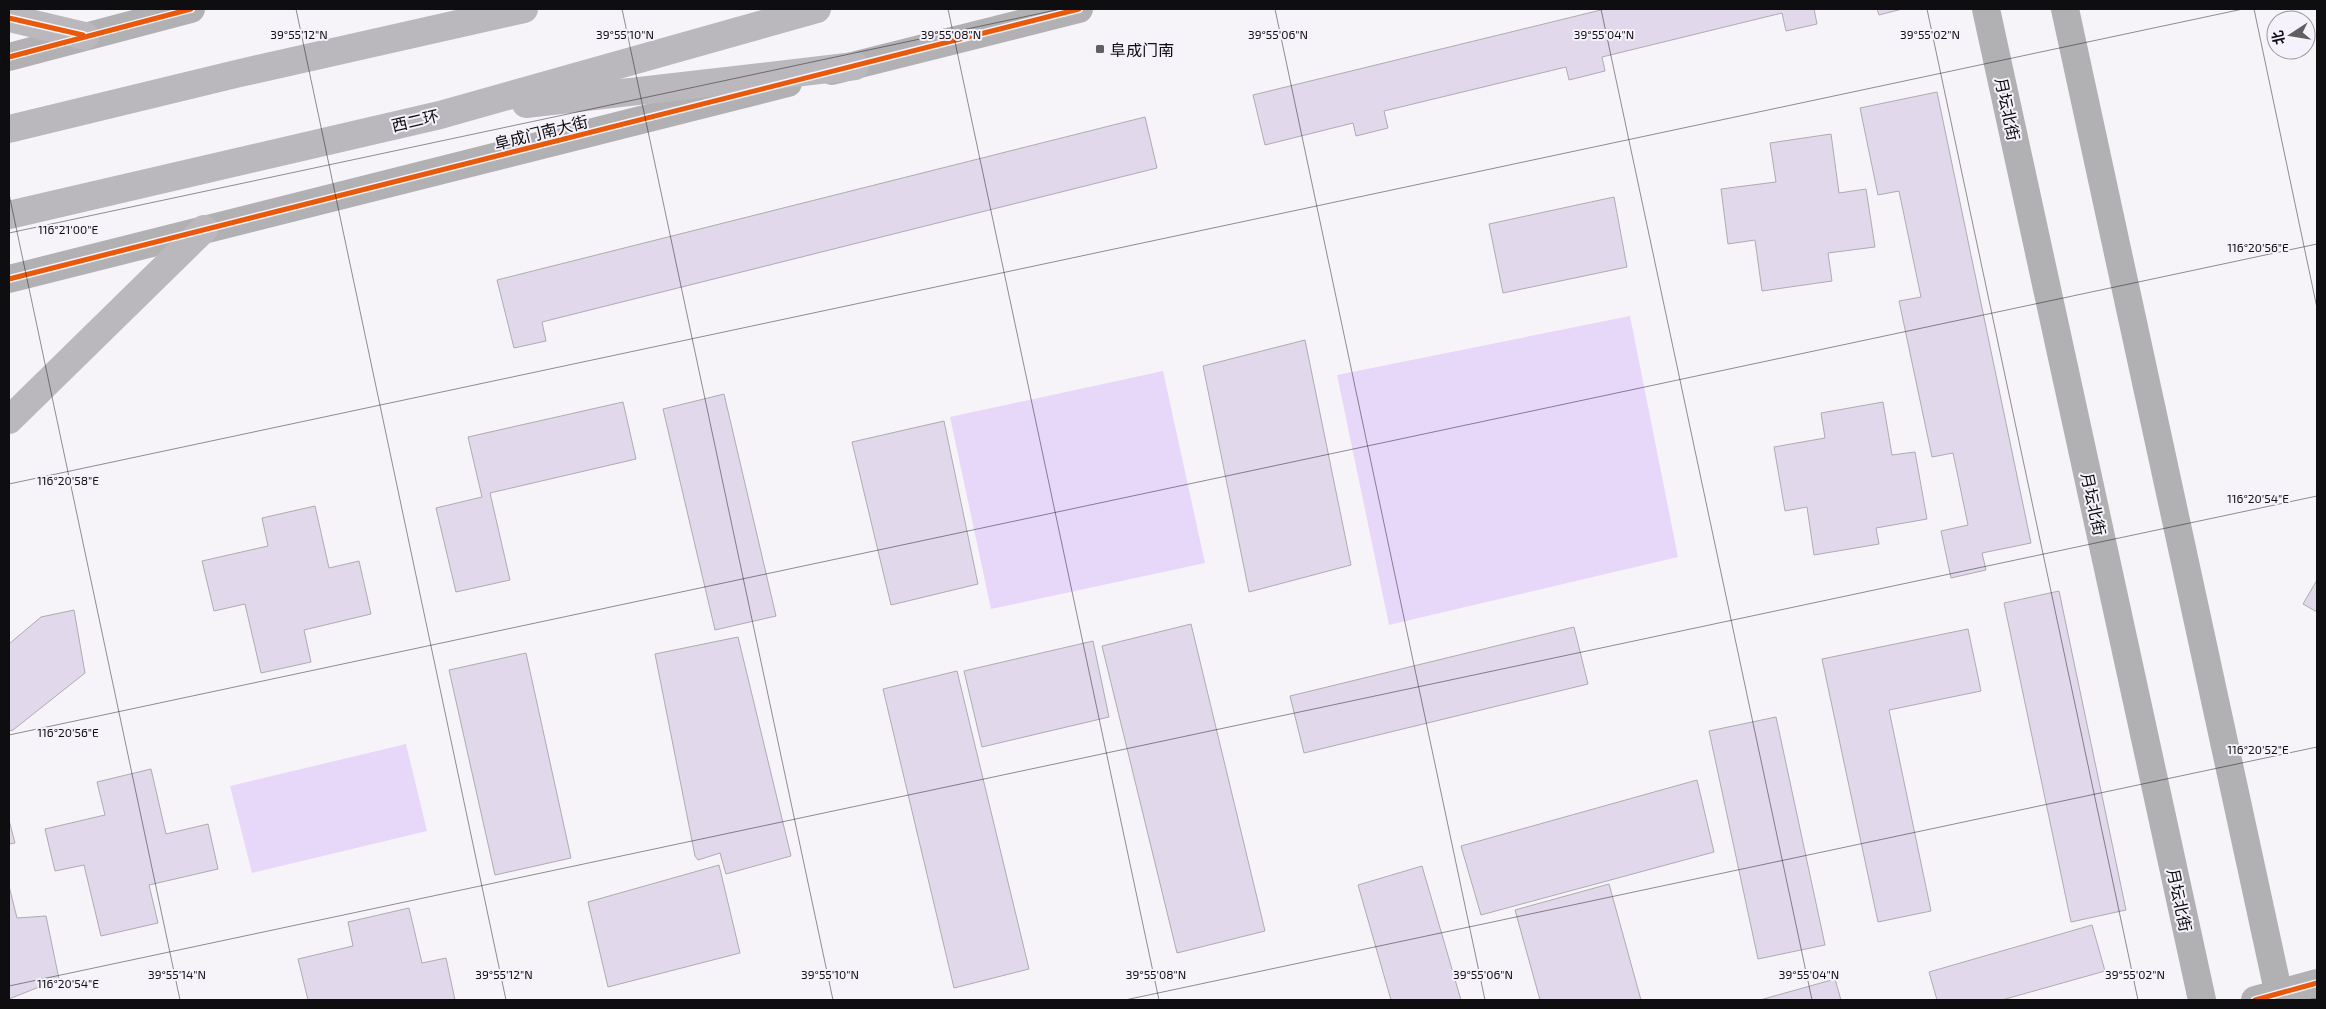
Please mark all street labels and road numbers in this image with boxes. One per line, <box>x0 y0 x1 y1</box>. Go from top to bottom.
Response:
street label: 月坛北街 <box>1992 76 2024 142</box>
street label: 西二环 <box>389 105 441 135</box>
street label: 阜成门南大街 <box>492 111 590 153</box>
street label: 月坛北街 <box>2078 471 2110 537</box>
street label: 月坛北街 <box>2164 867 2196 933</box>

